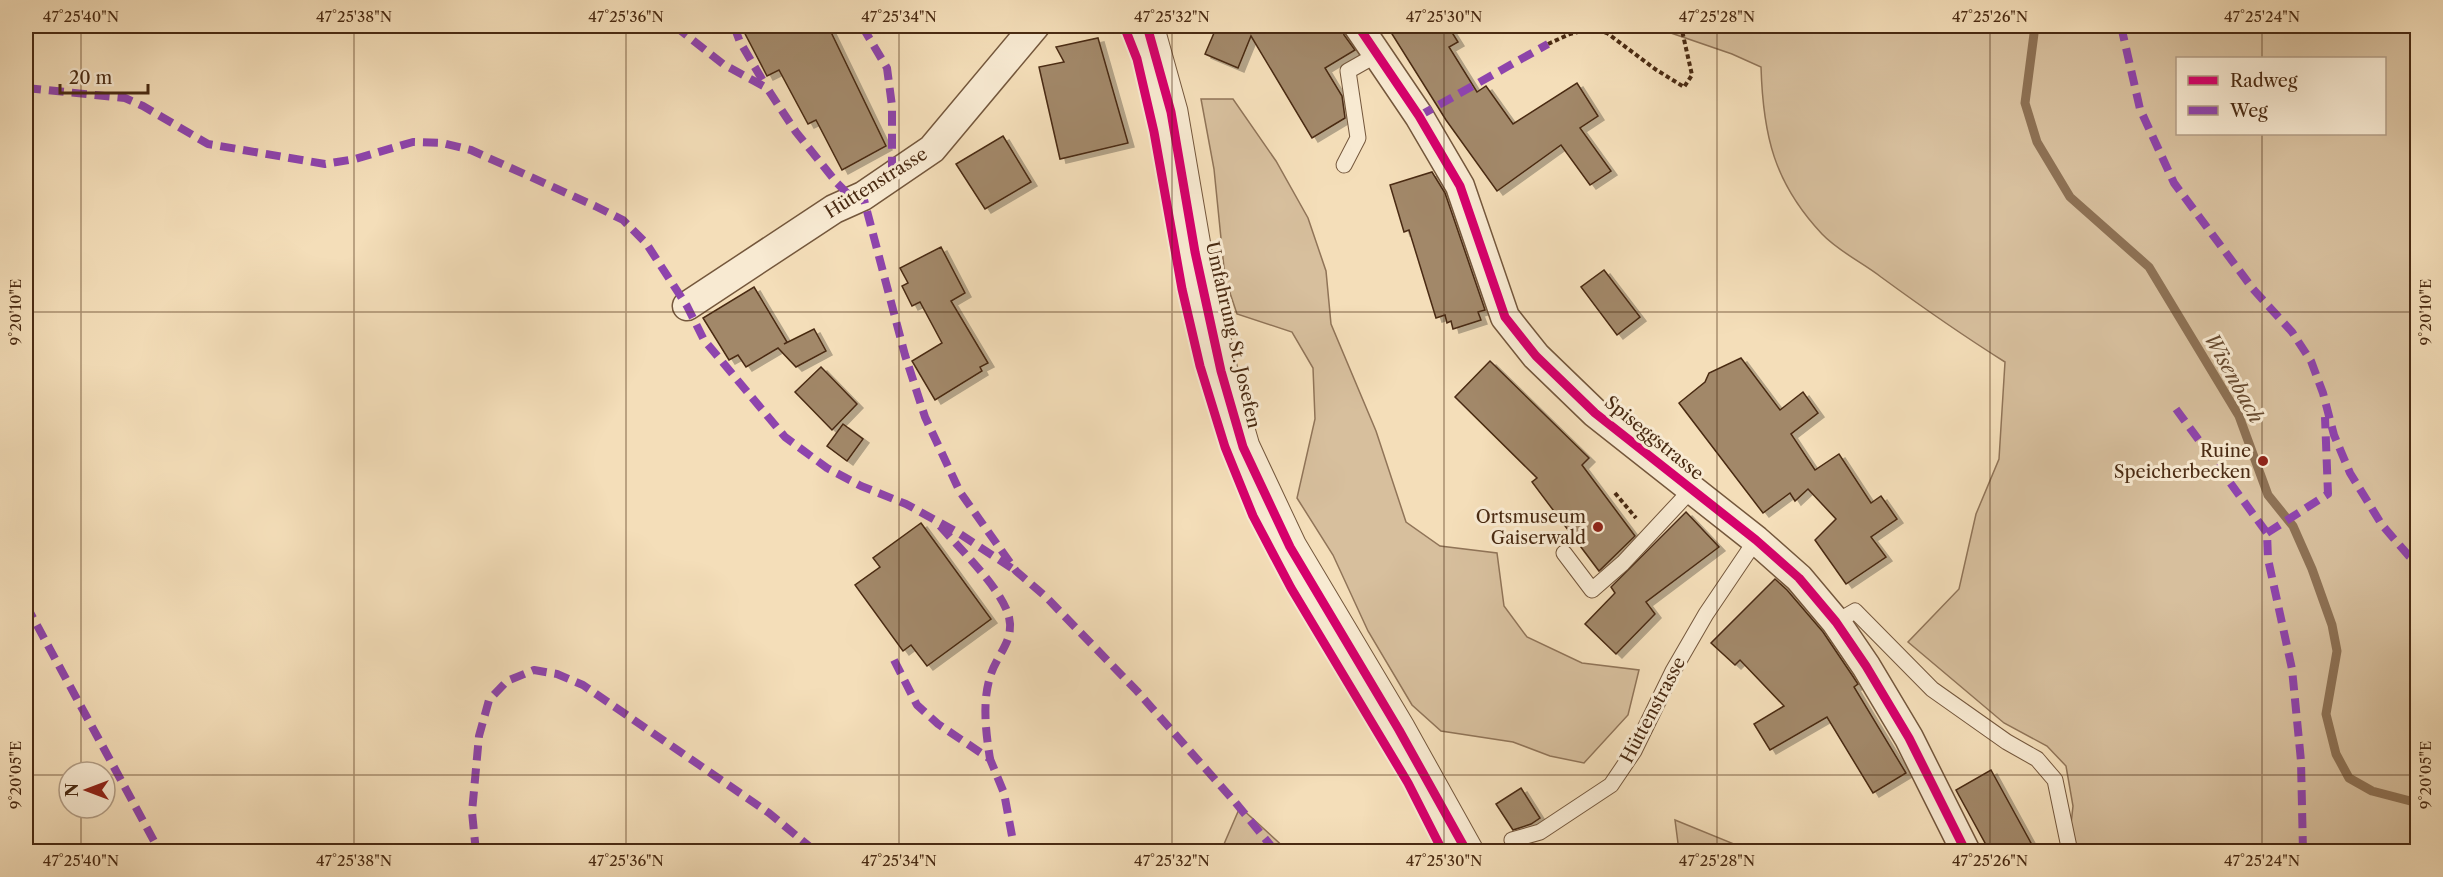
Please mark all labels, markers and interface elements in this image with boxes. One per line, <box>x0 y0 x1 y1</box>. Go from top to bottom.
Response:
text: 47°25'40"N <box>43 7 119 26</box>
text: 47°25'38"N <box>316 7 392 26</box>
text: 47°25'36"N <box>588 7 664 26</box>
text: 47°25'34"N <box>861 7 937 26</box>
text: 47°25'32"N <box>1134 7 1210 26</box>
text: 47°25'30"N <box>1406 7 1482 26</box>
text: 47°25'28"N <box>1679 7 1755 26</box>
text: 47°25'26"N <box>1952 7 2028 26</box>
text: 47°25'24"N <box>2224 7 2300 26</box>
scale bar <box>60 57 148 95</box>
legend <box>2176 57 2386 135</box>
text: 20 m <box>69 67 113 89</box>
text: Radweg <box>2230 70 2298 92</box>
text: Weg <box>2229 100 2268 122</box>
street label: Hüttenstrasse <box>821 143 931 223</box>
street label: Umfahrung St. Josefen <box>1201 240 1265 430</box>
text: 9°20'10"E <box>6 279 25 345</box>
text: 9°20'10"E <box>2416 279 2435 345</box>
water label: Wisenbach <box>2199 329 2269 427</box>
street label: Spiseggstrasse <box>1600 391 1708 485</box>
place label: Ruine Speicherbecken <box>2114 440 2251 483</box>
marker: Ruine Speicherbecken <box>2256 454 2270 468</box>
place label: Ortsmuseum Gaiserwald <box>1476 506 1586 549</box>
marker: Ortsmuseum Gaiserwald <box>1591 520 1605 534</box>
street label: Hüttenstrasse <box>1616 653 1690 767</box>
text: 9°20'05"E <box>6 741 25 809</box>
text: 9°20'05"E <box>2416 741 2435 809</box>
north arrow <box>57 760 117 820</box>
text: N <box>62 783 82 797</box>
text: 47°25'40"N <box>43 851 119 870</box>
text: 47°25'38"N <box>316 851 392 870</box>
text: 47°25'36"N <box>588 851 664 870</box>
text: 47°25'34"N <box>861 851 937 870</box>
text: 47°25'32"N <box>1134 851 1210 870</box>
text: 47°25'30"N <box>1406 851 1482 870</box>
text: 47°25'28"N <box>1679 851 1755 870</box>
text: 47°25'26"N <box>1952 851 2028 870</box>
text: 47°25'24"N <box>2224 851 2300 870</box>

